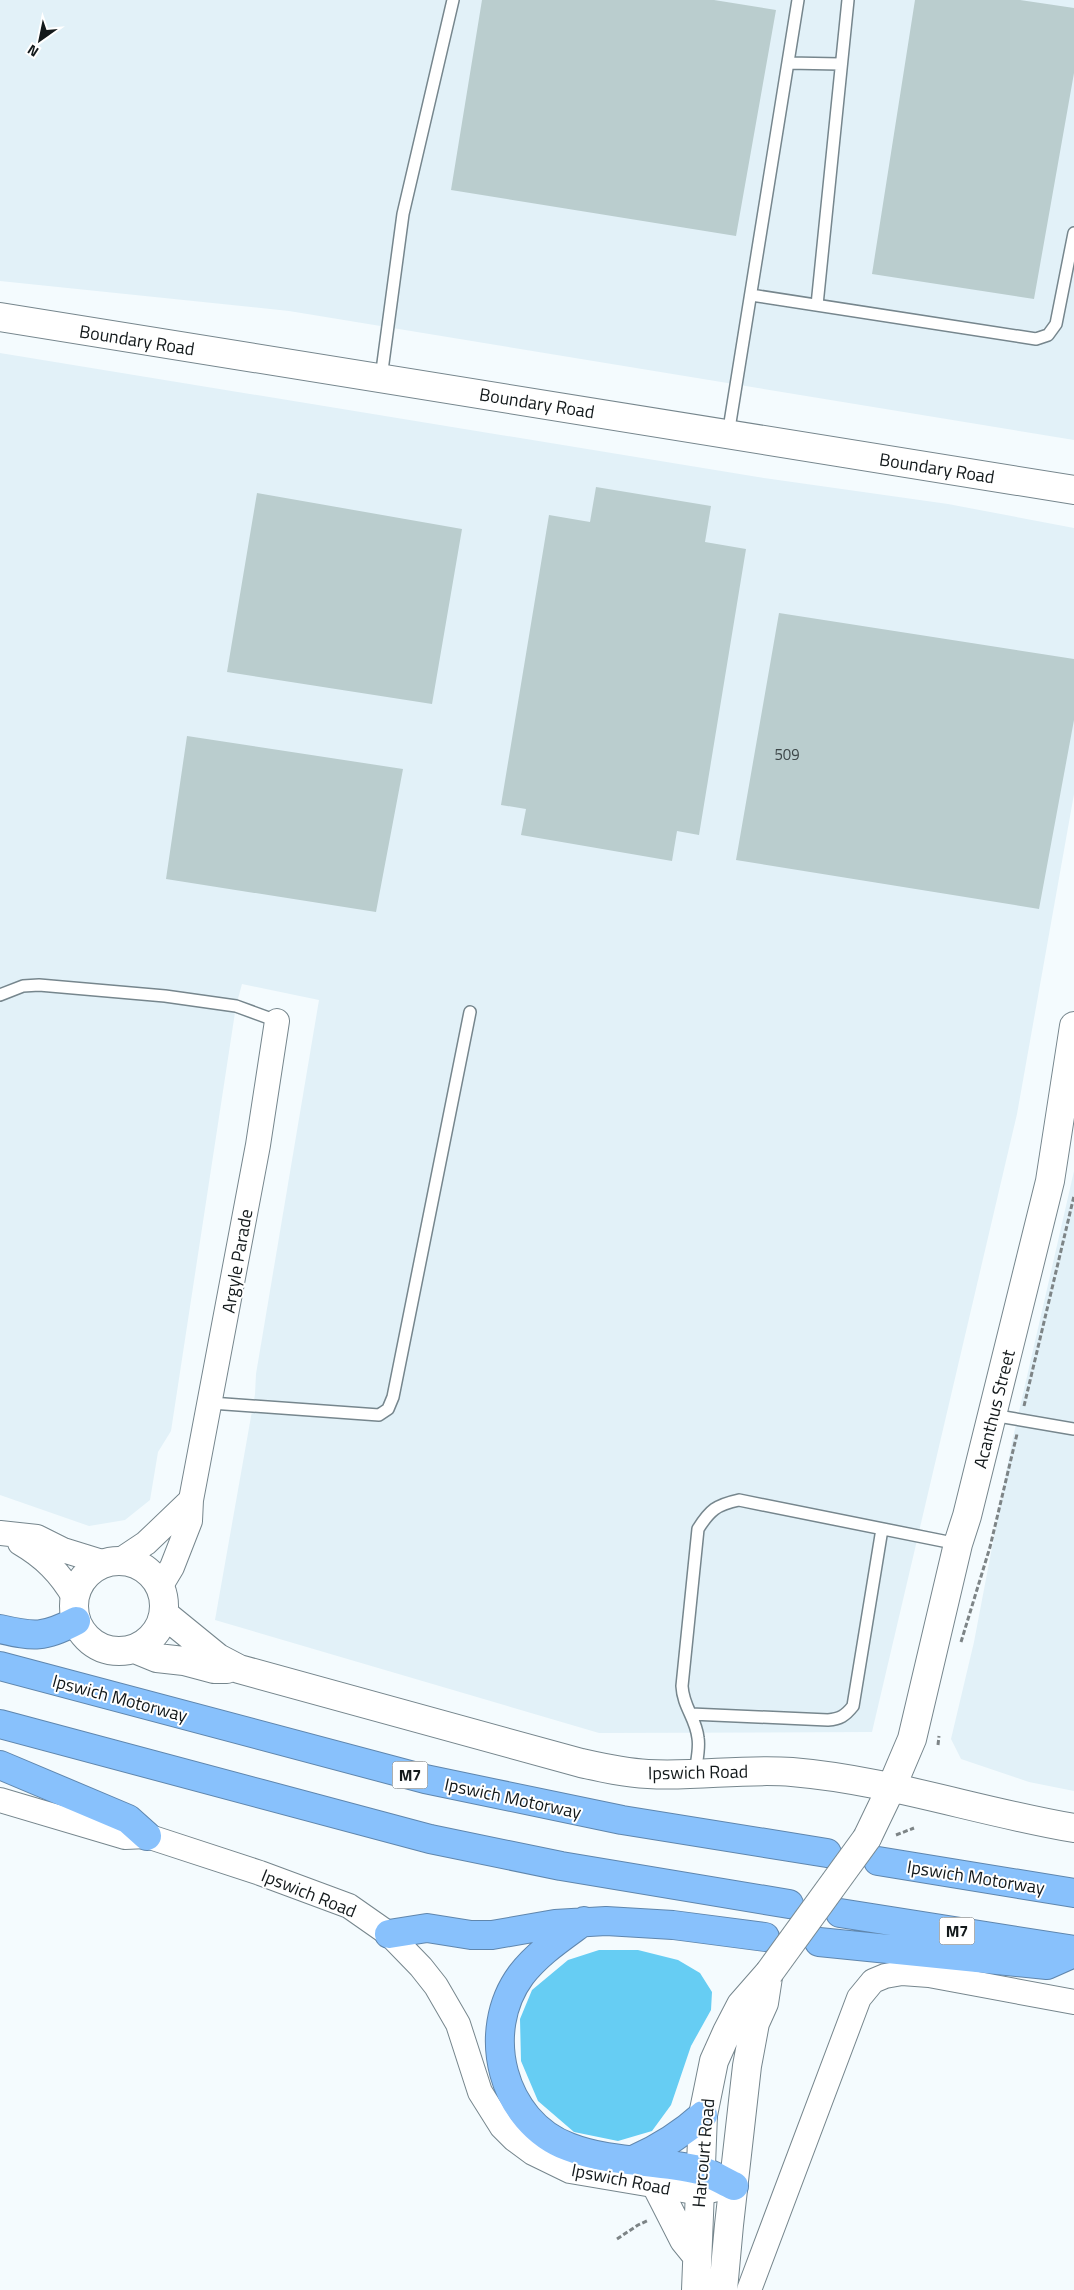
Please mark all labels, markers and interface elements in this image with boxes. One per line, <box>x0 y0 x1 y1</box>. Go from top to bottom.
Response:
north arrow <box>15 15 65 65</box>
text: N <box>23 40 42 63</box>
street label: Boundary Road <box>77 318 197 362</box>
street label: Boundary Road <box>477 381 597 425</box>
street label: Boundary Road <box>877 446 997 490</box>
house number: 509 <box>774 743 800 766</box>
street label: Argyle Parade <box>215 1207 259 1315</box>
street label: Acanthus Street <box>966 1346 1022 1471</box>
street label: Ipswich Motorway <box>49 1667 191 1729</box>
street label: Ipswich Road <box>648 1758 748 1786</box>
road number: M7 <box>392 1762 428 1788</box>
street label: Ipswich Motorway <box>442 1770 584 1826</box>
street label: Ipswich Motorway <box>905 1853 1047 1901</box>
street label: Ipswich Road <box>257 1862 361 1924</box>
road number: M7 <box>940 1918 974 1944</box>
street label: Harcourt Road <box>685 2097 721 2209</box>
street label: Ipswich Road <box>569 2156 673 2202</box>

